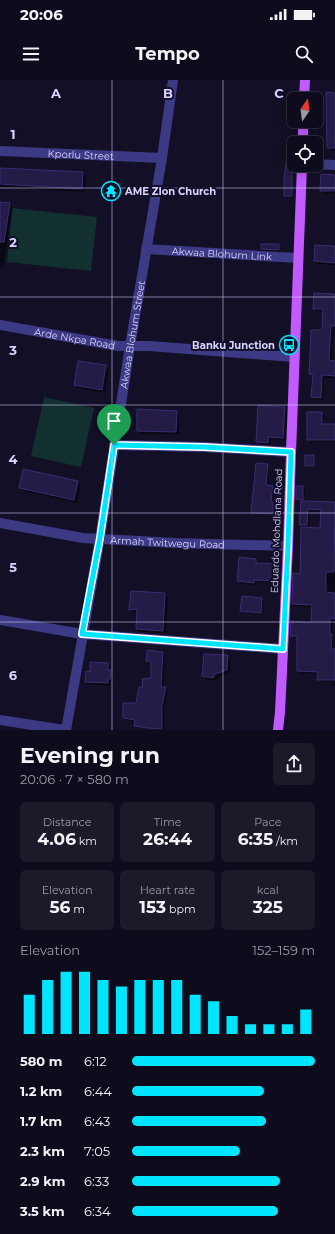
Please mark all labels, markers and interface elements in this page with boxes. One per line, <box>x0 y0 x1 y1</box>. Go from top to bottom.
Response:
text: 20:06 <box>20 5 63 24</box>
icon: menu <box>20 43 42 65</box>
text: Tempo <box>135 43 200 65</box>
icon: search <box>293 43 315 65</box>
text: A <box>50 85 62 101</box>
text: B <box>163 85 173 101</box>
text: C <box>274 85 284 101</box>
north arrow <box>287 92 323 128</box>
map controls <box>287 92 323 172</box>
text: 1 <box>10 126 16 142</box>
button: locate <box>287 136 323 172</box>
street label: Kporlu Street <box>47 147 114 163</box>
temple icon: AME ZIon Church <box>100 180 122 202</box>
place label: AME ZIon Church <box>124 185 216 198</box>
text: 2 <box>9 234 17 250</box>
street label: Akwaa Blohum Link <box>171 245 272 263</box>
street label: Akwaa Blohum Street <box>117 280 148 390</box>
street label: Arde Nkpa Road <box>33 325 116 352</box>
bus stop icon: Banku Junction <box>278 334 300 356</box>
place label: Banku Junction <box>192 339 275 352</box>
text: 3 <box>8 342 17 358</box>
pin <box>97 404 131 445</box>
icon: arrive <box>103 410 125 432</box>
text: 4 <box>9 451 18 467</box>
street label: Eduardo Mohdlana Road <box>268 468 285 594</box>
street label: Armah Twitwegu Road <box>110 533 225 551</box>
text: 5 <box>9 559 17 575</box>
text: 6 <box>9 667 18 683</box>
text: Evening run <box>20 742 160 769</box>
button: share <box>273 743 315 785</box>
text: 20:06 · 7 × 580 m <box>20 771 129 787</box>
text: Distance <box>43 815 91 829</box>
text: Time <box>154 815 181 829</box>
text: Pace <box>254 815 281 829</box>
text: 4.06 <box>37 829 76 849</box>
text: 26:44 <box>143 829 192 849</box>
text: 6:35 <box>238 829 273 849</box>
text: km <box>76 834 97 848</box>
text: /km <box>273 834 298 848</box>
text: Elevation <box>42 883 93 897</box>
text: Heart rate <box>140 883 195 897</box>
text: kcal <box>257 883 279 897</box>
text: 56 <box>49 897 70 917</box>
text: 153 <box>139 897 166 917</box>
text: 325 <box>253 897 283 917</box>
text: m <box>70 902 85 916</box>
text: bpm <box>166 902 196 916</box>
text: Elevation <box>20 942 80 958</box>
text: 152–159 m <box>252 942 315 958</box>
text: 580 m <box>20 1053 62 1069</box>
text: 6:12 <box>84 1053 107 1069</box>
text: 1.2 km <box>20 1083 62 1099</box>
text: 6:44 <box>84 1083 112 1099</box>
text: 1.7 km <box>20 1113 62 1129</box>
text: 6:43 <box>84 1113 110 1129</box>
text: 2.3 km <box>20 1143 65 1159</box>
text: 7:05 <box>84 1143 110 1159</box>
text: 2.9 km <box>20 1173 65 1189</box>
text: 6:33 <box>84 1173 109 1189</box>
text: 3.5 km <box>20 1203 65 1219</box>
text: 6:34 <box>84 1203 111 1219</box>

